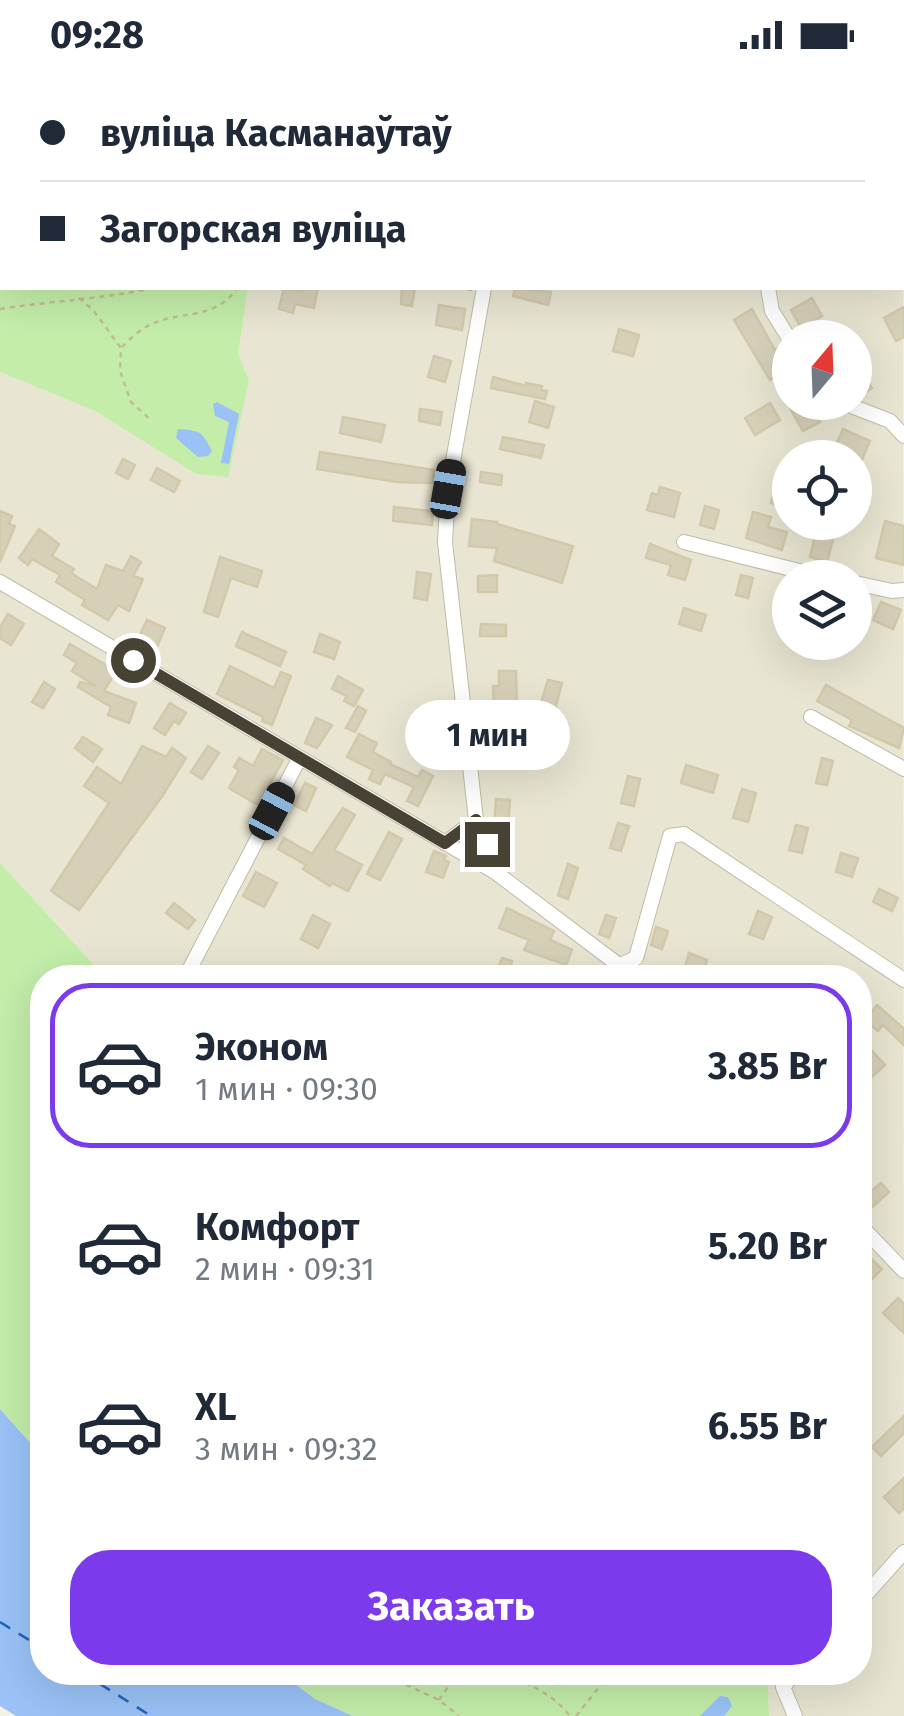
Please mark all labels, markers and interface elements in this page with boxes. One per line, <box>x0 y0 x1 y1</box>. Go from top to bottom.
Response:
text: 09:28 <box>50 12 144 58</box>
text: вуліца Касманаўтаў <box>100 110 452 156</box>
text: Загорская вуліца <box>100 206 407 252</box>
north arrow <box>772 320 872 420</box>
map controls <box>772 320 872 660</box>
button: locate <box>772 440 872 540</box>
car <box>428 457 468 521</box>
button: layers <box>772 560 872 660</box>
route start <box>111 638 156 683</box>
callout: 1 мин <box>404 699 570 769</box>
text: 1 мин <box>447 716 528 754</box>
car <box>245 777 299 845</box>
route end <box>465 822 510 867</box>
icon: car <box>75 1021 165 1111</box>
text: Эконом <box>195 1024 328 1070</box>
text: 3.85 Br <box>708 1043 827 1089</box>
text: 1 мин · 09:30 <box>195 1070 378 1108</box>
icon: car <box>75 1201 165 1291</box>
text: Комфорт <box>195 1204 359 1250</box>
text: 5.20 Br <box>708 1223 827 1269</box>
text: 2 мин · 09:31 <box>195 1250 375 1288</box>
icon: car <box>75 1381 165 1471</box>
text: XL <box>195 1384 237 1430</box>
text: 6.55 Br <box>708 1403 827 1449</box>
text: 3 мин · 09:32 <box>195 1430 378 1468</box>
button: Заказать <box>70 1550 832 1665</box>

